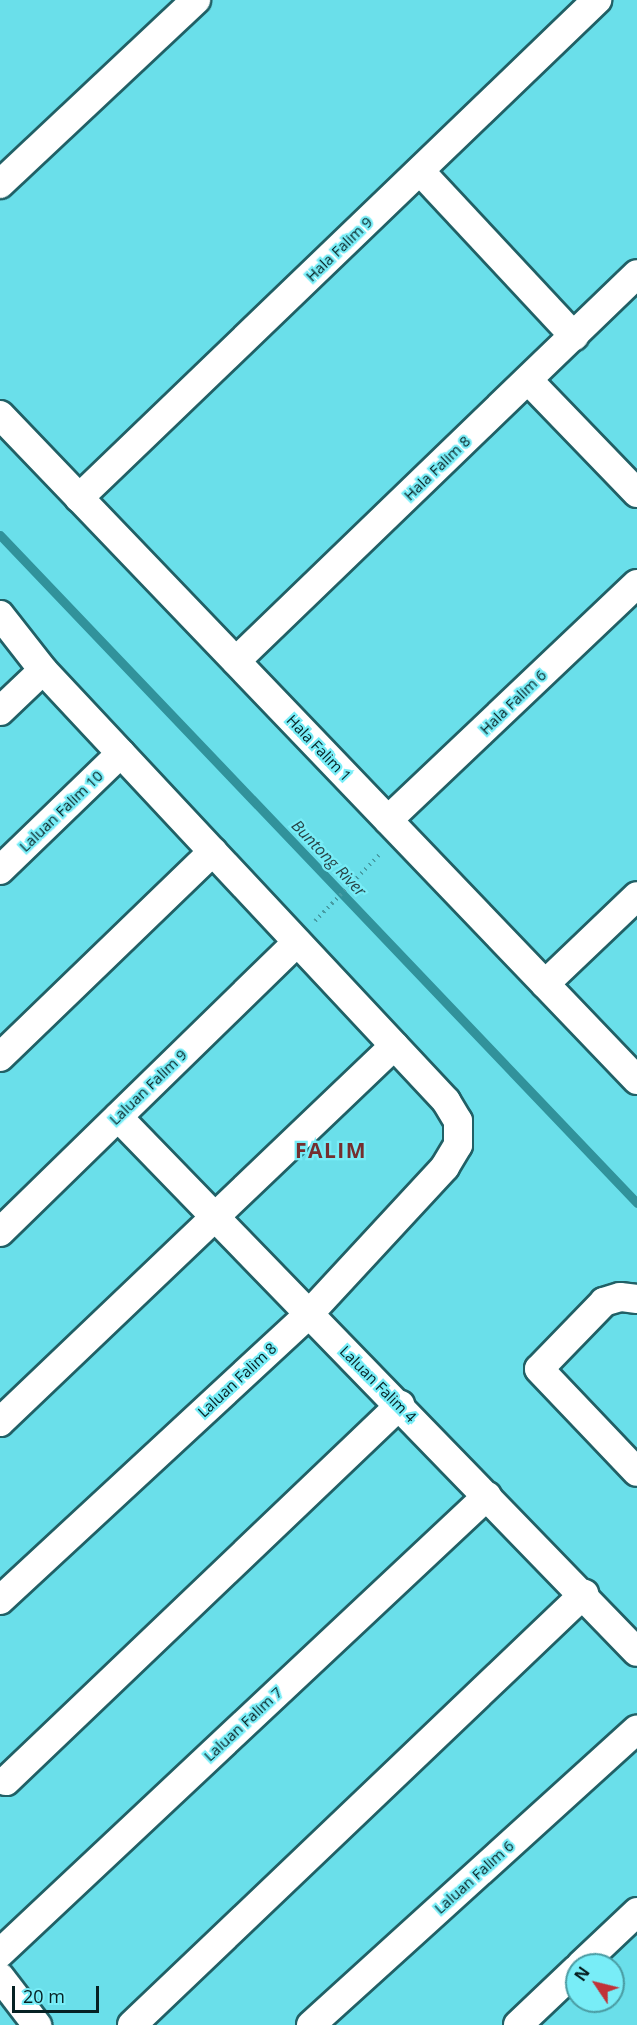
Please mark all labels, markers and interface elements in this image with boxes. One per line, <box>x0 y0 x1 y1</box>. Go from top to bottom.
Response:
street label: Hala Falim 9 <box>302 213 376 285</box>
street label: Hala Falim 8 <box>400 432 474 504</box>
street label: Hala Falim 6 <box>476 666 550 738</box>
street label: Hala Falim 1 <box>283 711 355 785</box>
street label: Laluan Falim 10 <box>15 767 107 855</box>
water label: Buntong River <box>288 816 370 900</box>
street label: Laluan Falim 9 <box>106 1046 190 1128</box>
district label: FALIM <box>295 1137 367 1163</box>
street label: Laluan Falim 8 <box>194 1339 280 1421</box>
street label: Laluan Falim 4 <box>336 1342 420 1426</box>
street label: Laluan Falim 7 <box>200 1683 286 1765</box>
street label: Laluan Falim 6 <box>431 1837 517 1917</box>
north arrow <box>565 1953 625 2013</box>
text: N <box>569 1962 595 1985</box>
scale bar <box>15 1974 102 2012</box>
text: 20 m <box>23 1984 65 2008</box>

